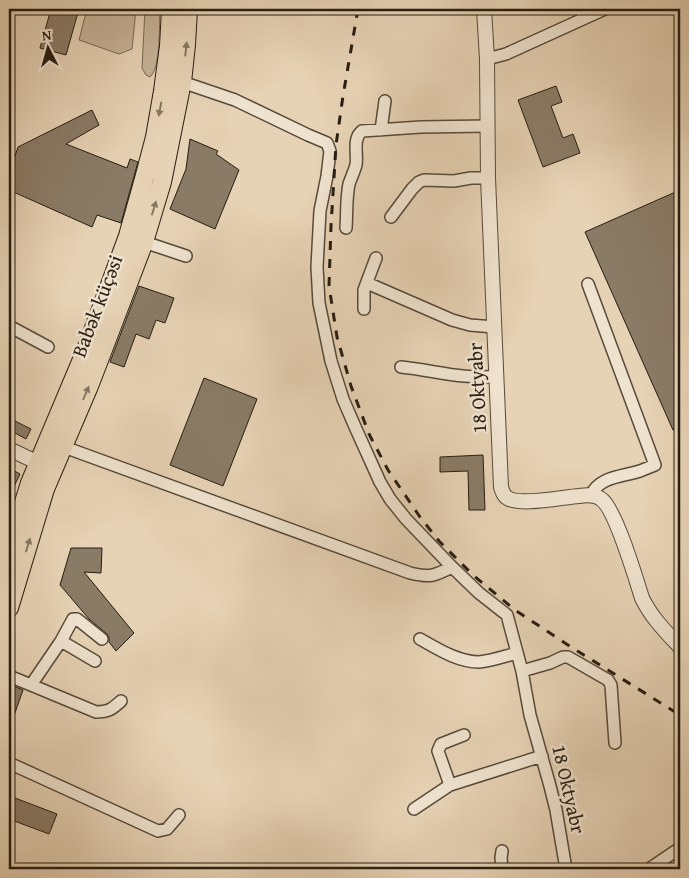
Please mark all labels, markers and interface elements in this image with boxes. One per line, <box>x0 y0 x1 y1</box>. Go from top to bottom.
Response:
north arrow <box>22 22 72 72</box>
text: N <box>41 25 53 46</box>
one-way arrow <box>182 40 190 56</box>
one-way arrow <box>156 102 164 117</box>
one-way arrow <box>150 200 158 215</box>
street label: Babək küçəsi <box>64 250 129 361</box>
street label: 18 Oktyabr <box>460 342 493 434</box>
one-way arrow <box>82 385 90 400</box>
one-way arrow <box>24 537 32 552</box>
street label: 18 Oktyabr <box>545 741 594 836</box>

